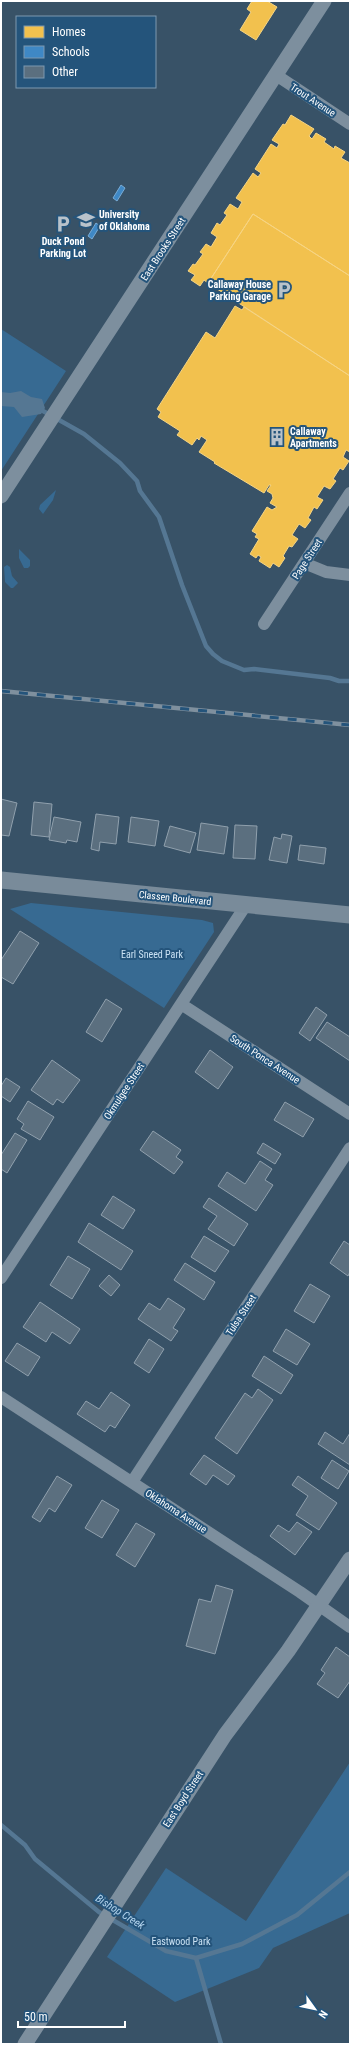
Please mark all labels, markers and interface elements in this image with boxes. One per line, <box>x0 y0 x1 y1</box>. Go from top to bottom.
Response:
legend <box>16 16 156 88</box>
text: Homes <box>52 25 86 39</box>
text: Schools <box>52 45 90 59</box>
text: Other <box>52 65 78 79</box>
street label: Trout Avenue <box>288 81 338 119</box>
place label: University of Oklahoma <box>99 209 150 232</box>
school or university icon: University of Oklahoma <box>76 210 96 230</box>
parking icon: Duck Pond Parking Lot <box>53 214 73 234</box>
street label: East Brooks Street <box>139 215 187 283</box>
place label: Duck Pond Parking Lot <box>40 236 86 259</box>
place label: Callaway House Parking Garage <box>208 279 271 302</box>
parking icon: Callaway House Parking Garage <box>274 280 294 300</box>
place label: Callaway Apartments <box>290 426 337 449</box>
building icon: Callaway Apartments <box>267 427 287 447</box>
street label: Page Street <box>290 537 324 581</box>
street label: Classen Boulevard <box>138 889 212 907</box>
park label: Earl Sneed Park <box>121 949 183 960</box>
street label: South Ponca Avenue <box>228 1032 302 1086</box>
street label: Okmulgee Street <box>102 1061 146 1121</box>
street label: Tulsa Street <box>224 1292 258 1338</box>
street label: Oklahoma Avenue <box>143 1487 209 1535</box>
street label: East Boyd Street <box>161 1769 205 1829</box>
water label: Bishop Creek <box>93 1892 147 1932</box>
park label: Eastwood Park <box>152 1936 211 1947</box>
north arrow <box>295 1989 335 2029</box>
scale bar <box>18 2003 125 2029</box>
text: N <box>316 2008 330 2021</box>
text: 50 m <box>24 2010 48 2024</box>

